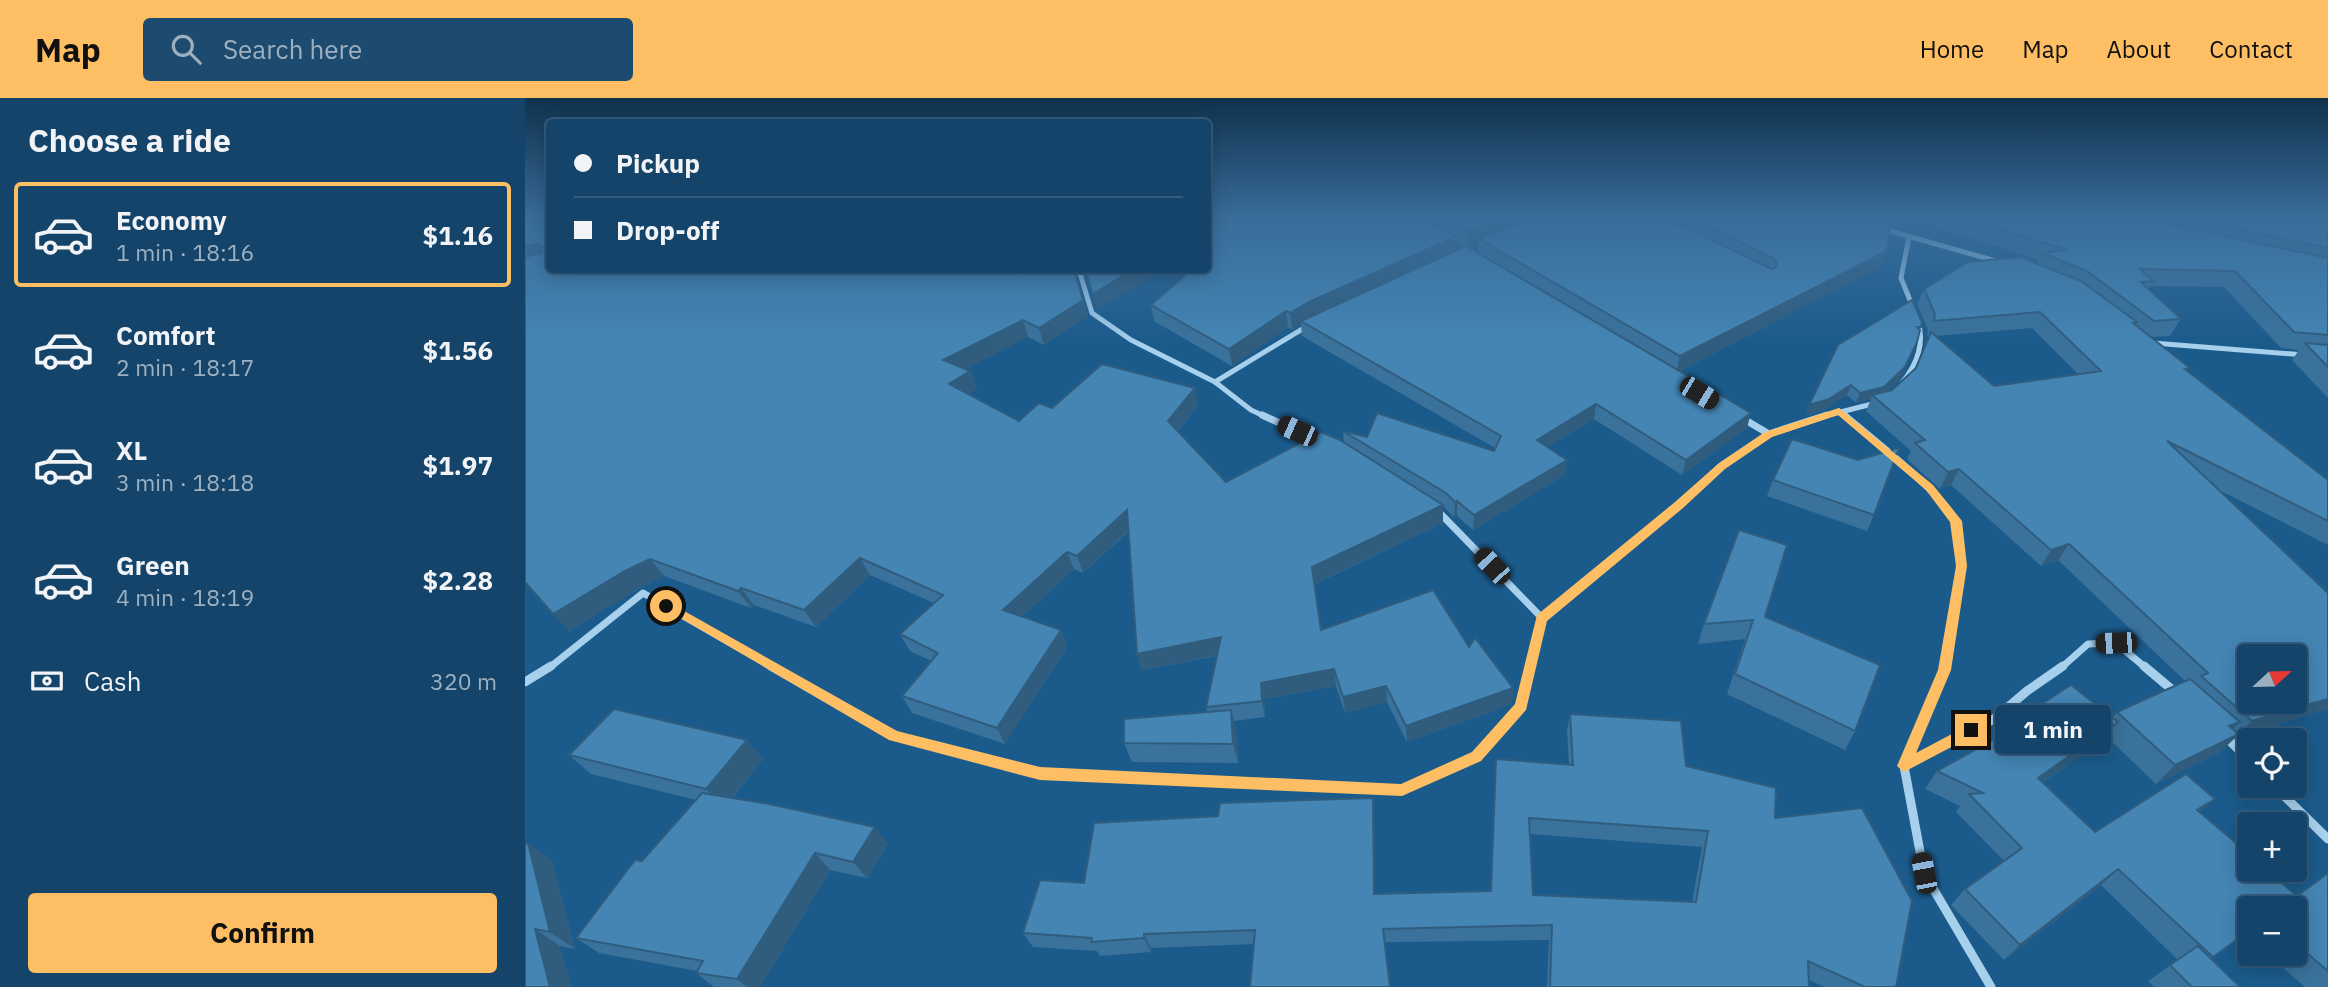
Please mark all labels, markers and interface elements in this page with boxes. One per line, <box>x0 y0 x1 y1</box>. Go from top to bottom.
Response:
search box <box>143 18 633 81</box>
text: Map <box>35 28 101 71</box>
icon: search <box>167 30 205 68</box>
text: Search here <box>223 32 362 66</box>
text: Home <box>1920 33 1984 65</box>
text: Map <box>2022 33 2068 65</box>
text: About <box>2106 33 2171 65</box>
text: Contact <box>2209 33 2293 65</box>
text: Choose a ride <box>28 119 231 161</box>
text: Pickup <box>616 146 700 180</box>
icon: car <box>32 203 95 266</box>
text: Economy <box>116 203 227 237</box>
text: Drop-off <box>616 213 719 247</box>
text: $1.16 <box>423 218 493 252</box>
text: 1 min · 18:16 <box>116 237 254 267</box>
icon: car <box>32 318 95 381</box>
text: Comfort <box>116 318 215 352</box>
text: $1.56 <box>423 333 493 367</box>
text: 2 min · 18:17 <box>116 352 254 382</box>
car <box>1676 373 1723 413</box>
car <box>1274 413 1321 449</box>
icon: car <box>32 433 95 496</box>
text: XL <box>116 433 147 467</box>
text: $1.97 <box>423 448 493 482</box>
text: 3 min · 18:18 <box>116 467 254 497</box>
car <box>1470 543 1515 589</box>
icon: car <box>32 548 95 611</box>
text: Green <box>116 548 190 582</box>
text: $2.28 <box>423 563 493 597</box>
text: 4 min · 18:19 <box>116 582 254 612</box>
route start <box>650 590 682 622</box>
car <box>2095 632 2138 654</box>
north arrow <box>2237 644 2307 714</box>
map controls <box>2237 644 2307 966</box>
icon: cash <box>28 662 66 700</box>
text: Cash <box>84 664 141 698</box>
text: 320 m <box>430 666 497 696</box>
callout: 1 min <box>1995 706 2111 754</box>
route end <box>1955 714 1987 746</box>
text: 1 min <box>2023 714 2083 744</box>
button: locate <box>2237 728 2307 798</box>
button: + <box>2237 812 2307 882</box>
car <box>1910 850 1939 896</box>
button: Confirm <box>28 893 497 973</box>
button: − <box>2237 896 2307 966</box>

